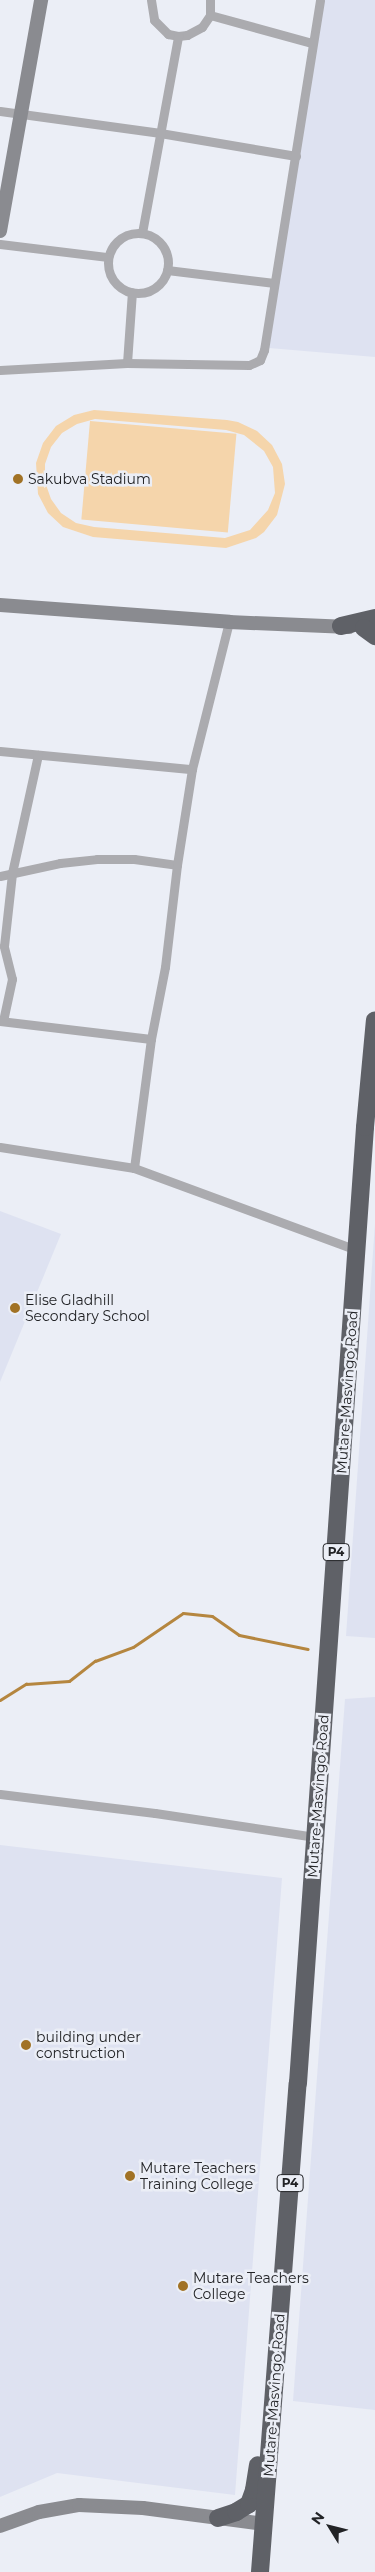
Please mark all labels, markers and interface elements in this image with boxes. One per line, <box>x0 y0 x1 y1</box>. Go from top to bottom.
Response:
place label: Sakubva Stadium <box>28 471 151 487</box>
marker: Sakubva Stadium <box>12 473 24 485</box>
place label: Elise Gladhill Secondary School <box>25 1292 150 1324</box>
marker: Elise Gladhill Secondary School <box>9 1302 21 1314</box>
street label: Mutare-Masvingo Road <box>333 1310 361 1474</box>
road number: P4 <box>322 1542 350 1561</box>
street label: Mutare-Masvingo Road <box>304 1714 332 1878</box>
place label: building under construction <box>36 2029 141 2062</box>
marker: building under construction <box>20 2039 32 2051</box>
place label: Mutare Teachers Training College <box>140 2160 256 2192</box>
marker: Mutare Teachers Training College <box>124 2170 136 2182</box>
road number: P4 <box>276 2174 304 2192</box>
place label: Mutare Teachers College <box>193 2270 309 2302</box>
marker: Mutare Teachers College <box>177 2280 189 2292</box>
street label: Mutare-Masvingo Road <box>260 2313 288 2477</box>
north arrow <box>305 2502 355 2552</box>
text: N <box>307 2508 328 2528</box>

